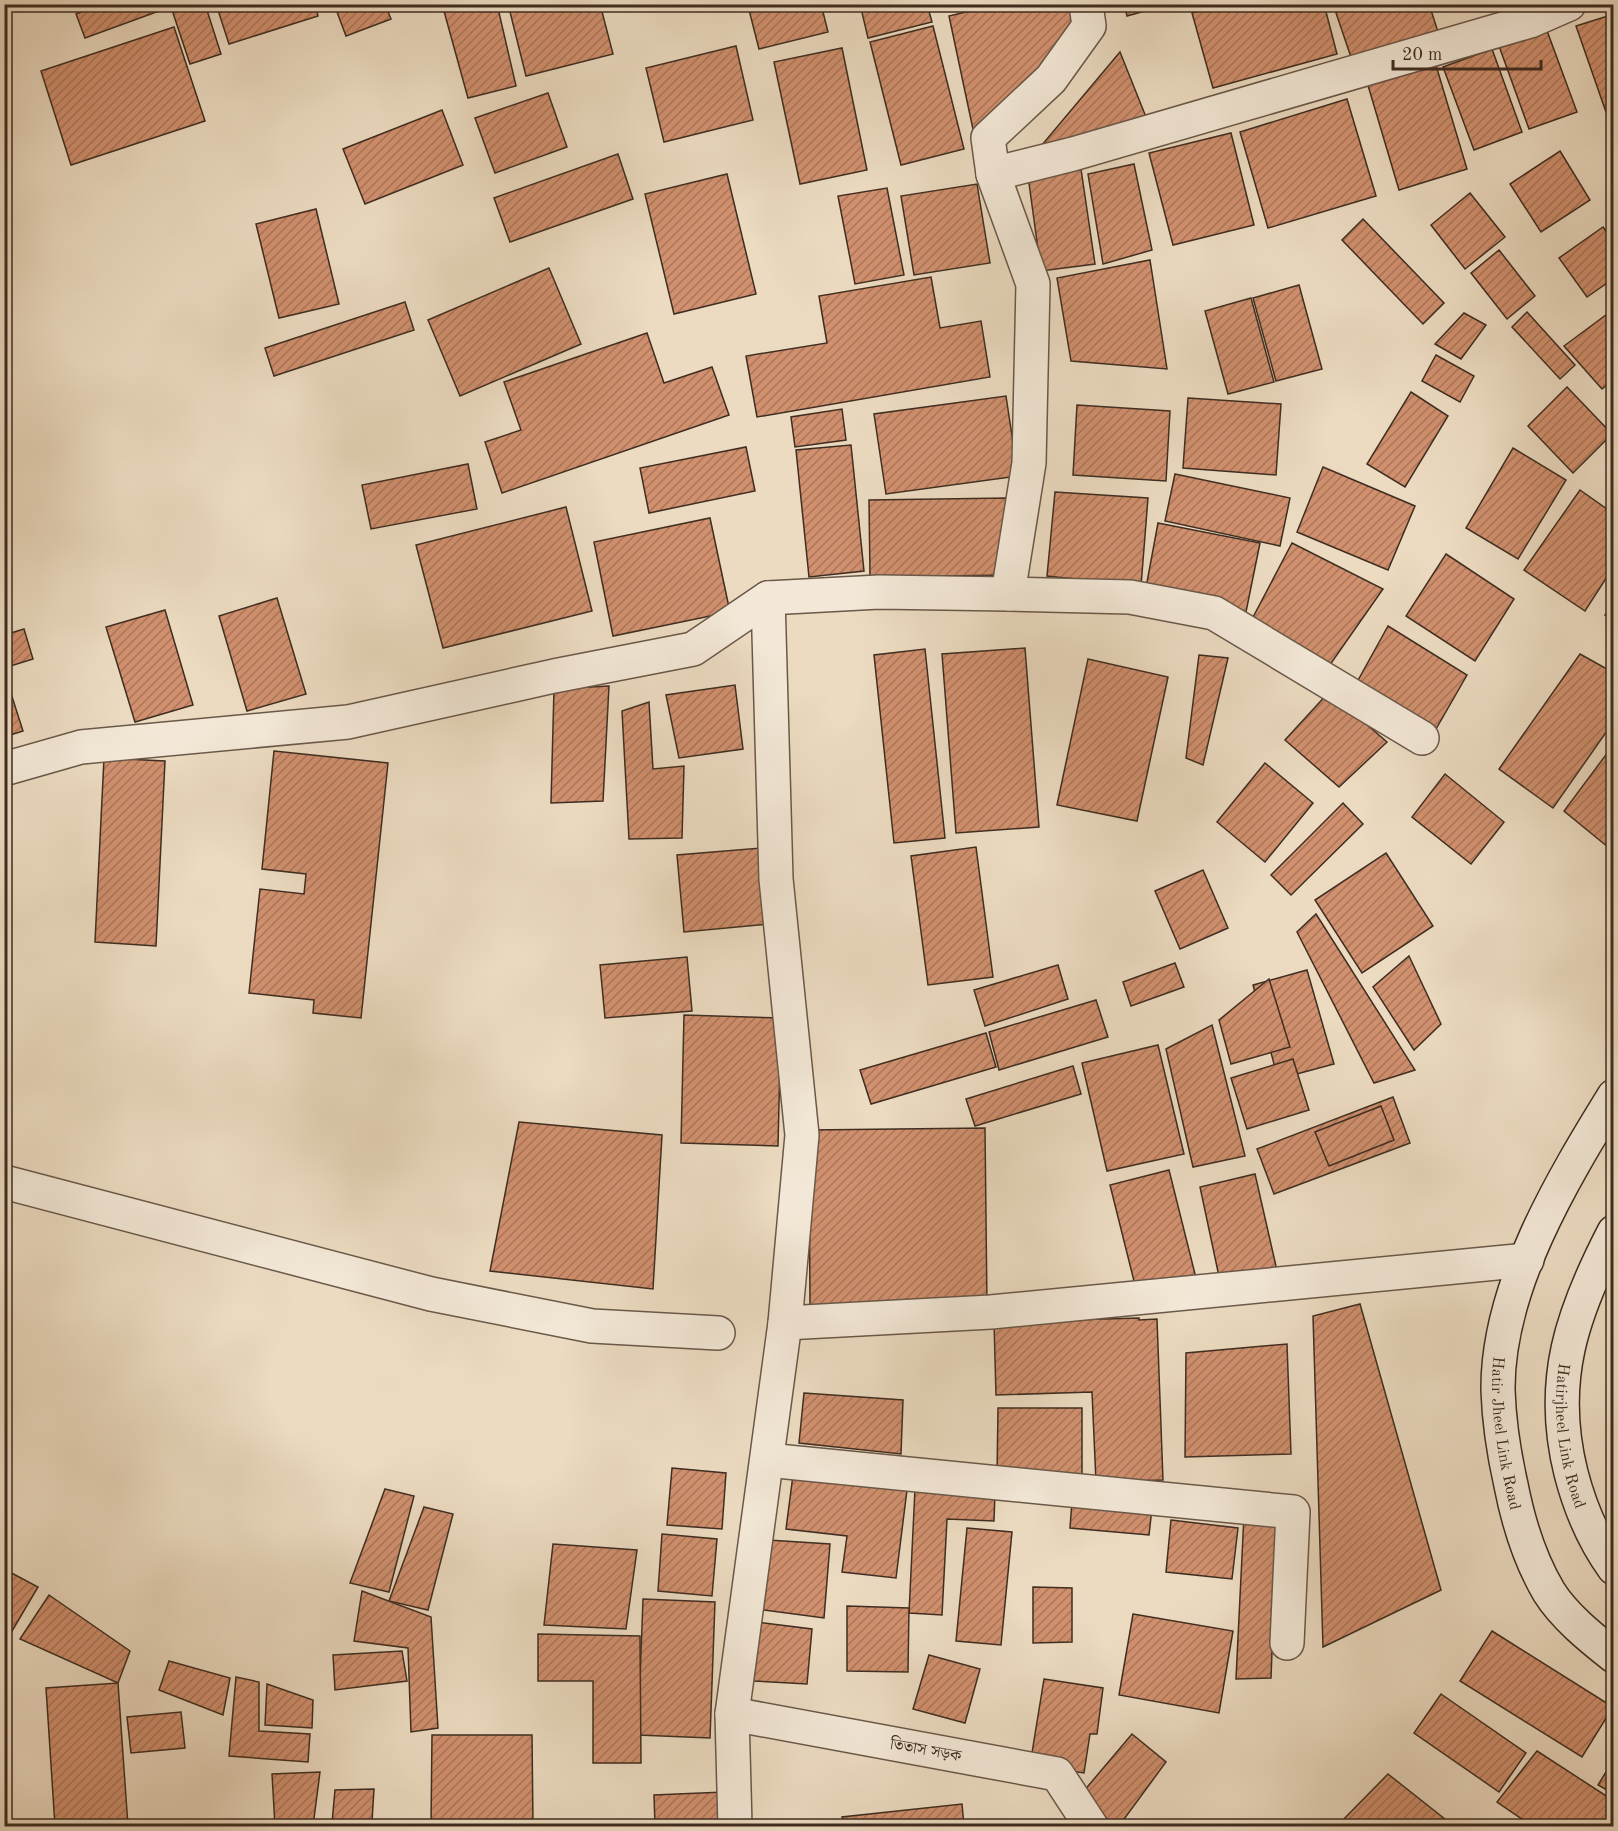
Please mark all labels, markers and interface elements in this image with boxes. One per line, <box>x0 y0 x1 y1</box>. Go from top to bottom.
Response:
scale bar <box>1393 33 1542 71</box>
text: 20 m <box>1402 46 1442 64</box>
street label: Hatir Jheel Link Road <box>1488 1356 1522 1512</box>
street label: Hatirjheel Link Road <box>1552 1362 1587 1511</box>
street label: তিতাস সড়ক <box>888 1734 964 1765</box>

